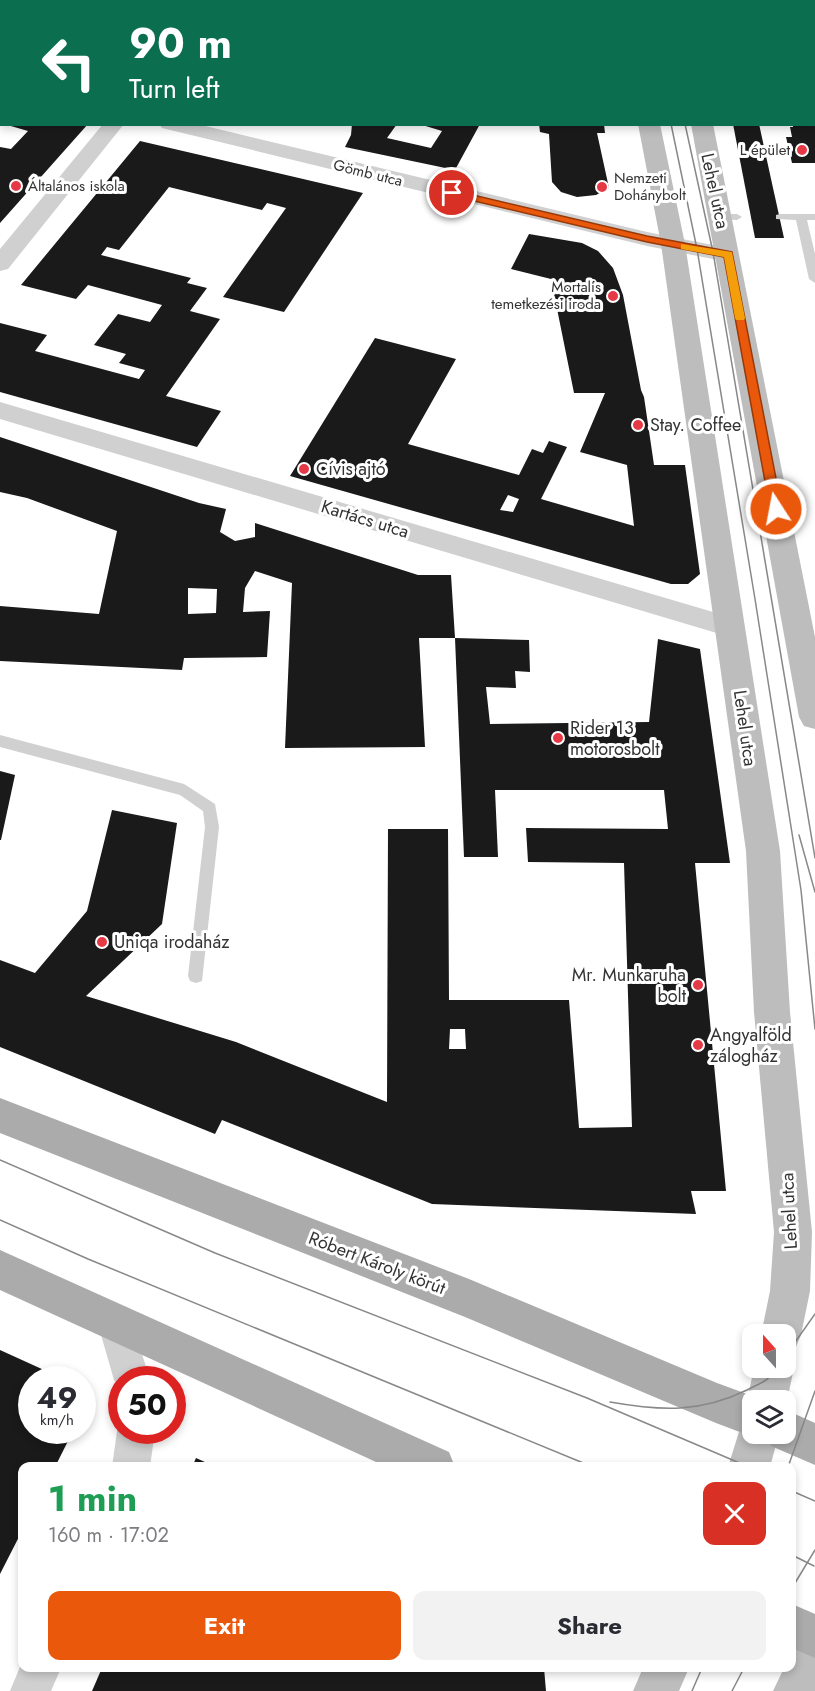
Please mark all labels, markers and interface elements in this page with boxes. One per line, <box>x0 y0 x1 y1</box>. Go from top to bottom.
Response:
text: 90 m <box>129 13 232 74</box>
icon: left <box>30 24 108 102</box>
text: Turn left <box>129 69 219 108</box>
place label: L épület <box>740 139 790 161</box>
marker: L épület <box>795 143 809 157</box>
street label: Lehel utca <box>694 151 736 231</box>
street label: Gömb utca <box>331 154 405 192</box>
pin <box>426 167 477 218</box>
place label: Nemzeti Dohánybolt <box>614 167 686 206</box>
place label: Általános iskola <box>28 175 125 197</box>
icon: arrive <box>435 176 468 209</box>
marker: Általános iskola <box>9 179 23 193</box>
marker: Nemzeti Dohánybolt <box>595 180 609 194</box>
place label: Mortalis temetkezési iroda <box>491 276 601 315</box>
marker: Mortalis temetkezési iroda <box>606 289 620 303</box>
place label: Stay. Coffee <box>650 412 741 438</box>
marker: Stay. Coffee <box>631 418 645 432</box>
place label: Cívis ajtó <box>316 456 386 482</box>
marker: Cívis ajtó <box>297 462 311 476</box>
position arrow <box>744 477 808 541</box>
street label: Kartács utca <box>318 493 412 545</box>
street label: Lehel utca <box>727 688 763 768</box>
place label: Rider 13 motorosbolt <box>570 715 660 762</box>
marker: Rider 13 motorosbolt <box>551 731 565 745</box>
place label: Uniqa irodaház <box>114 929 230 955</box>
marker: Uniqa irodaház <box>95 935 109 949</box>
place label: Mr. Munkaruha bolt <box>572 962 687 1009</box>
marker: Mr. Munkaruha bolt <box>691 978 705 992</box>
place label: Angyalföld zálogház <box>710 1022 792 1069</box>
marker: Angyalföld zálogház <box>691 1038 705 1052</box>
street label: Lehel utca <box>774 1172 804 1250</box>
street label: Róbert Károly körút <box>305 1225 450 1301</box>
north arrow <box>742 1324 796 1378</box>
map controls <box>742 1324 796 1444</box>
speed limit sign: 50 <box>108 1366 186 1444</box>
text: 49 <box>36 1376 78 1419</box>
button: layers <box>742 1390 796 1444</box>
text: km/h <box>40 1409 74 1431</box>
text: 1 min <box>48 1472 137 1524</box>
button: close <box>703 1482 766 1545</box>
text: 160 m · 17:02 <box>48 1521 169 1550</box>
button: Exit <box>48 1591 401 1660</box>
button: Share <box>413 1591 766 1660</box>

